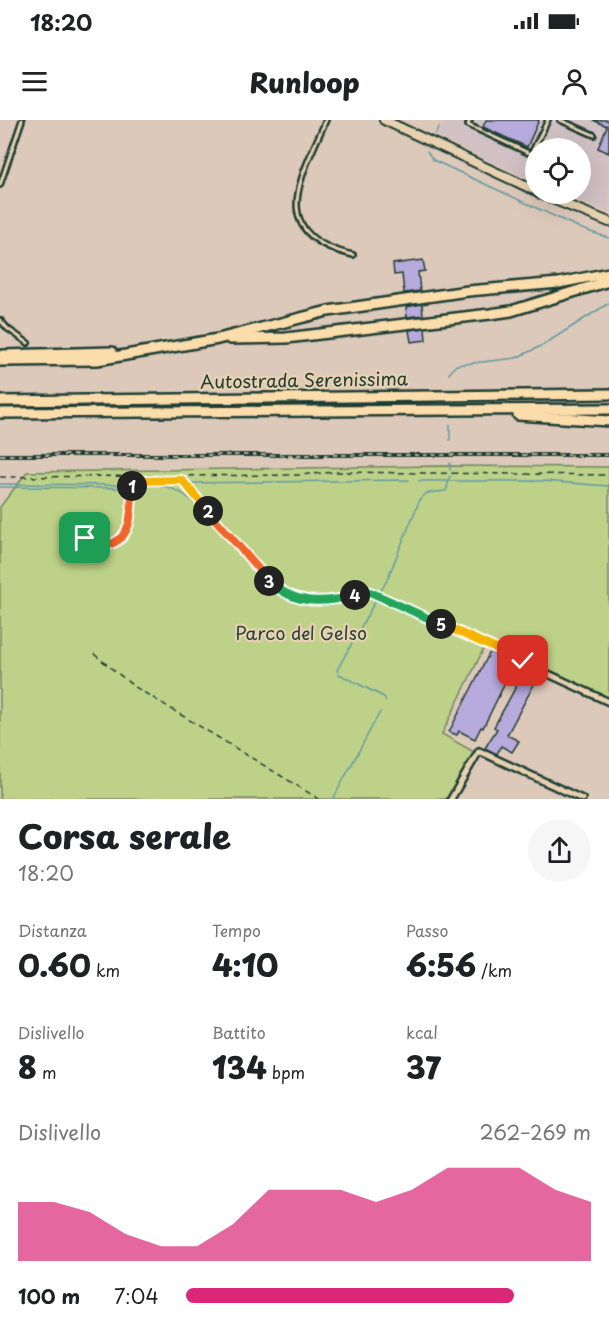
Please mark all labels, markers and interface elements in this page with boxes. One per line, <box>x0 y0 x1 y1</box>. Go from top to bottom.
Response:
text: 18:20 <box>30 5 92 38</box>
text: Runloop <box>250 61 360 102</box>
icon: menu <box>18 65 51 98</box>
icon: person <box>558 65 591 98</box>
map controls <box>525 138 591 204</box>
button: locate <box>525 138 591 204</box>
street label: Autostrada Serenissima <box>200 364 409 395</box>
pin: 1 <box>117 471 147 501</box>
text: 1 <box>128 474 136 498</box>
pin: 2 <box>193 496 223 526</box>
text: 2 <box>202 499 214 523</box>
pin <box>59 512 110 563</box>
icon: arrive <box>68 521 101 554</box>
pin: 3 <box>254 566 284 596</box>
text: 3 <box>264 569 274 593</box>
pin: 4 <box>340 580 370 610</box>
text: 4 <box>350 583 360 607</box>
pin: 5 <box>426 609 456 639</box>
text: 5 <box>436 612 446 636</box>
park label: Parco del Gelso <box>235 619 367 646</box>
pin <box>497 635 548 686</box>
icon: check <box>506 644 539 677</box>
text: Corsa serale <box>18 810 231 860</box>
button: share <box>528 819 591 882</box>
text: 18:20 <box>18 858 74 888</box>
text: Distanza <box>18 918 87 942</box>
text: Tempo <box>212 918 261 942</box>
text: Passo <box>406 918 448 942</box>
text: 0.60 <box>18 942 91 987</box>
text: 4:10 <box>212 942 278 987</box>
text: 6:56 <box>406 942 476 987</box>
text: km <box>91 958 120 982</box>
text: /km <box>476 958 512 982</box>
text: Dislivello <box>18 1020 84 1044</box>
text: Battito <box>212 1020 266 1044</box>
text: kcal <box>406 1020 438 1044</box>
text: 8 <box>18 1044 37 1089</box>
text: 134 <box>212 1044 267 1089</box>
text: 37 <box>406 1044 441 1089</box>
text: m <box>37 1060 57 1084</box>
text: bpm <box>267 1060 305 1084</box>
text: Dislivello <box>18 1117 101 1147</box>
text: 262–269 m <box>479 1117 591 1147</box>
text: 100 m <box>18 1281 80 1311</box>
text: 7:04 <box>114 1281 159 1311</box>

